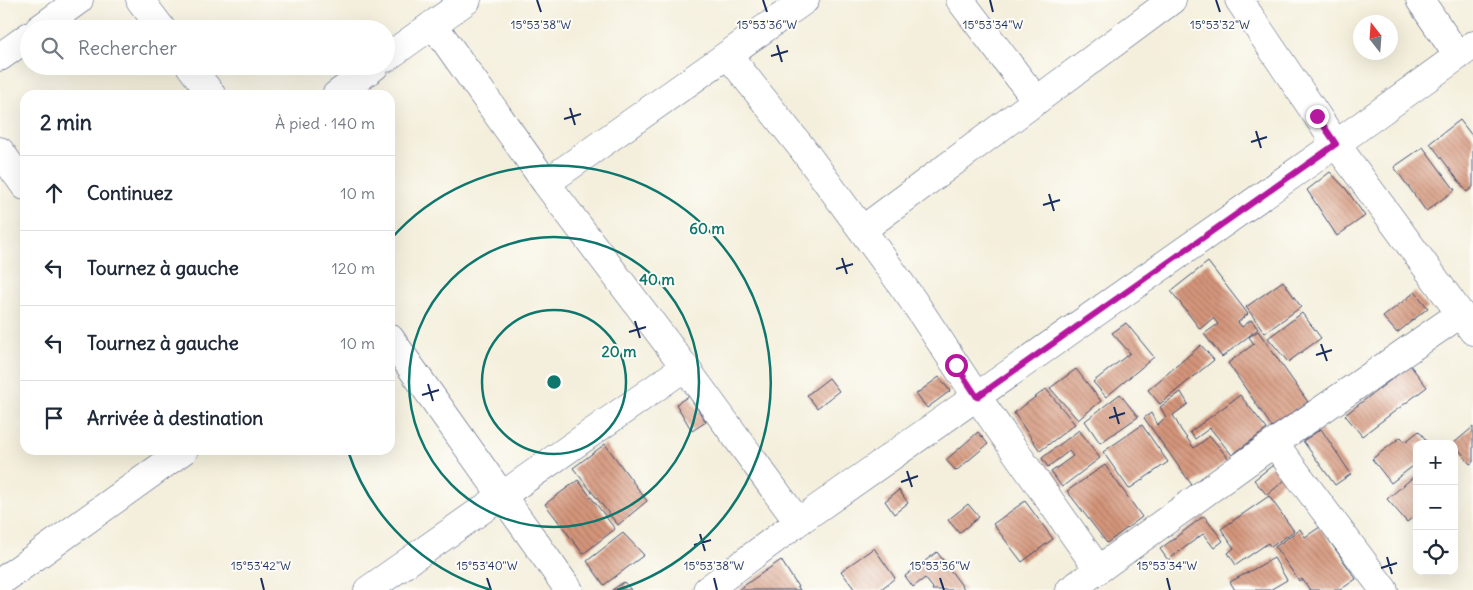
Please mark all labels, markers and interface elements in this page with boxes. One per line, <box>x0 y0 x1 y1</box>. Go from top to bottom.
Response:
north arrow <box>1353 15 1398 60</box>
text: 15°53'38"W <box>511 17 571 32</box>
text: 15°53'36"W <box>737 17 797 32</box>
text: 15°53'34"W <box>963 17 1023 32</box>
text: 15°53'32"W <box>1190 17 1250 32</box>
search box <box>20 20 395 75</box>
icon: search <box>38 34 66 62</box>
text: Rechercher <box>78 36 177 60</box>
route end <box>1306 105 1329 128</box>
text: 2 min <box>40 109 92 136</box>
text: À pied · 140 m <box>275 113 375 133</box>
icon: ahead <box>40 179 68 207</box>
text: Continuez <box>87 181 173 205</box>
text: 10 m <box>340 183 375 203</box>
text: 60 m <box>689 219 725 238</box>
icon: left <box>40 254 68 282</box>
text: Tournez à gauche <box>87 256 239 280</box>
text: 120 m <box>332 258 375 278</box>
text: 40 m <box>639 270 675 289</box>
icon: left <box>40 329 68 357</box>
text: Tournez à gauche <box>87 331 239 355</box>
text: 10 m <box>340 333 375 353</box>
text: 20 m <box>602 342 636 361</box>
route start <box>945 354 968 377</box>
centre of rings <box>545 373 563 391</box>
icon: arrive <box>40 404 68 432</box>
text: Arrivée à destination <box>87 406 263 430</box>
map controls <box>1413 440 1458 575</box>
button: + <box>1413 440 1458 485</box>
button: − <box>1413 485 1458 530</box>
button: locate <box>1413 530 1458 575</box>
text: 15°53'42"W <box>231 558 291 573</box>
text: 15°53'40"W <box>456 558 518 573</box>
text: 15°53'38"W <box>684 558 744 573</box>
text: 15°53'36"W <box>910 558 970 573</box>
text: 15°53'34"W <box>1137 558 1197 573</box>

